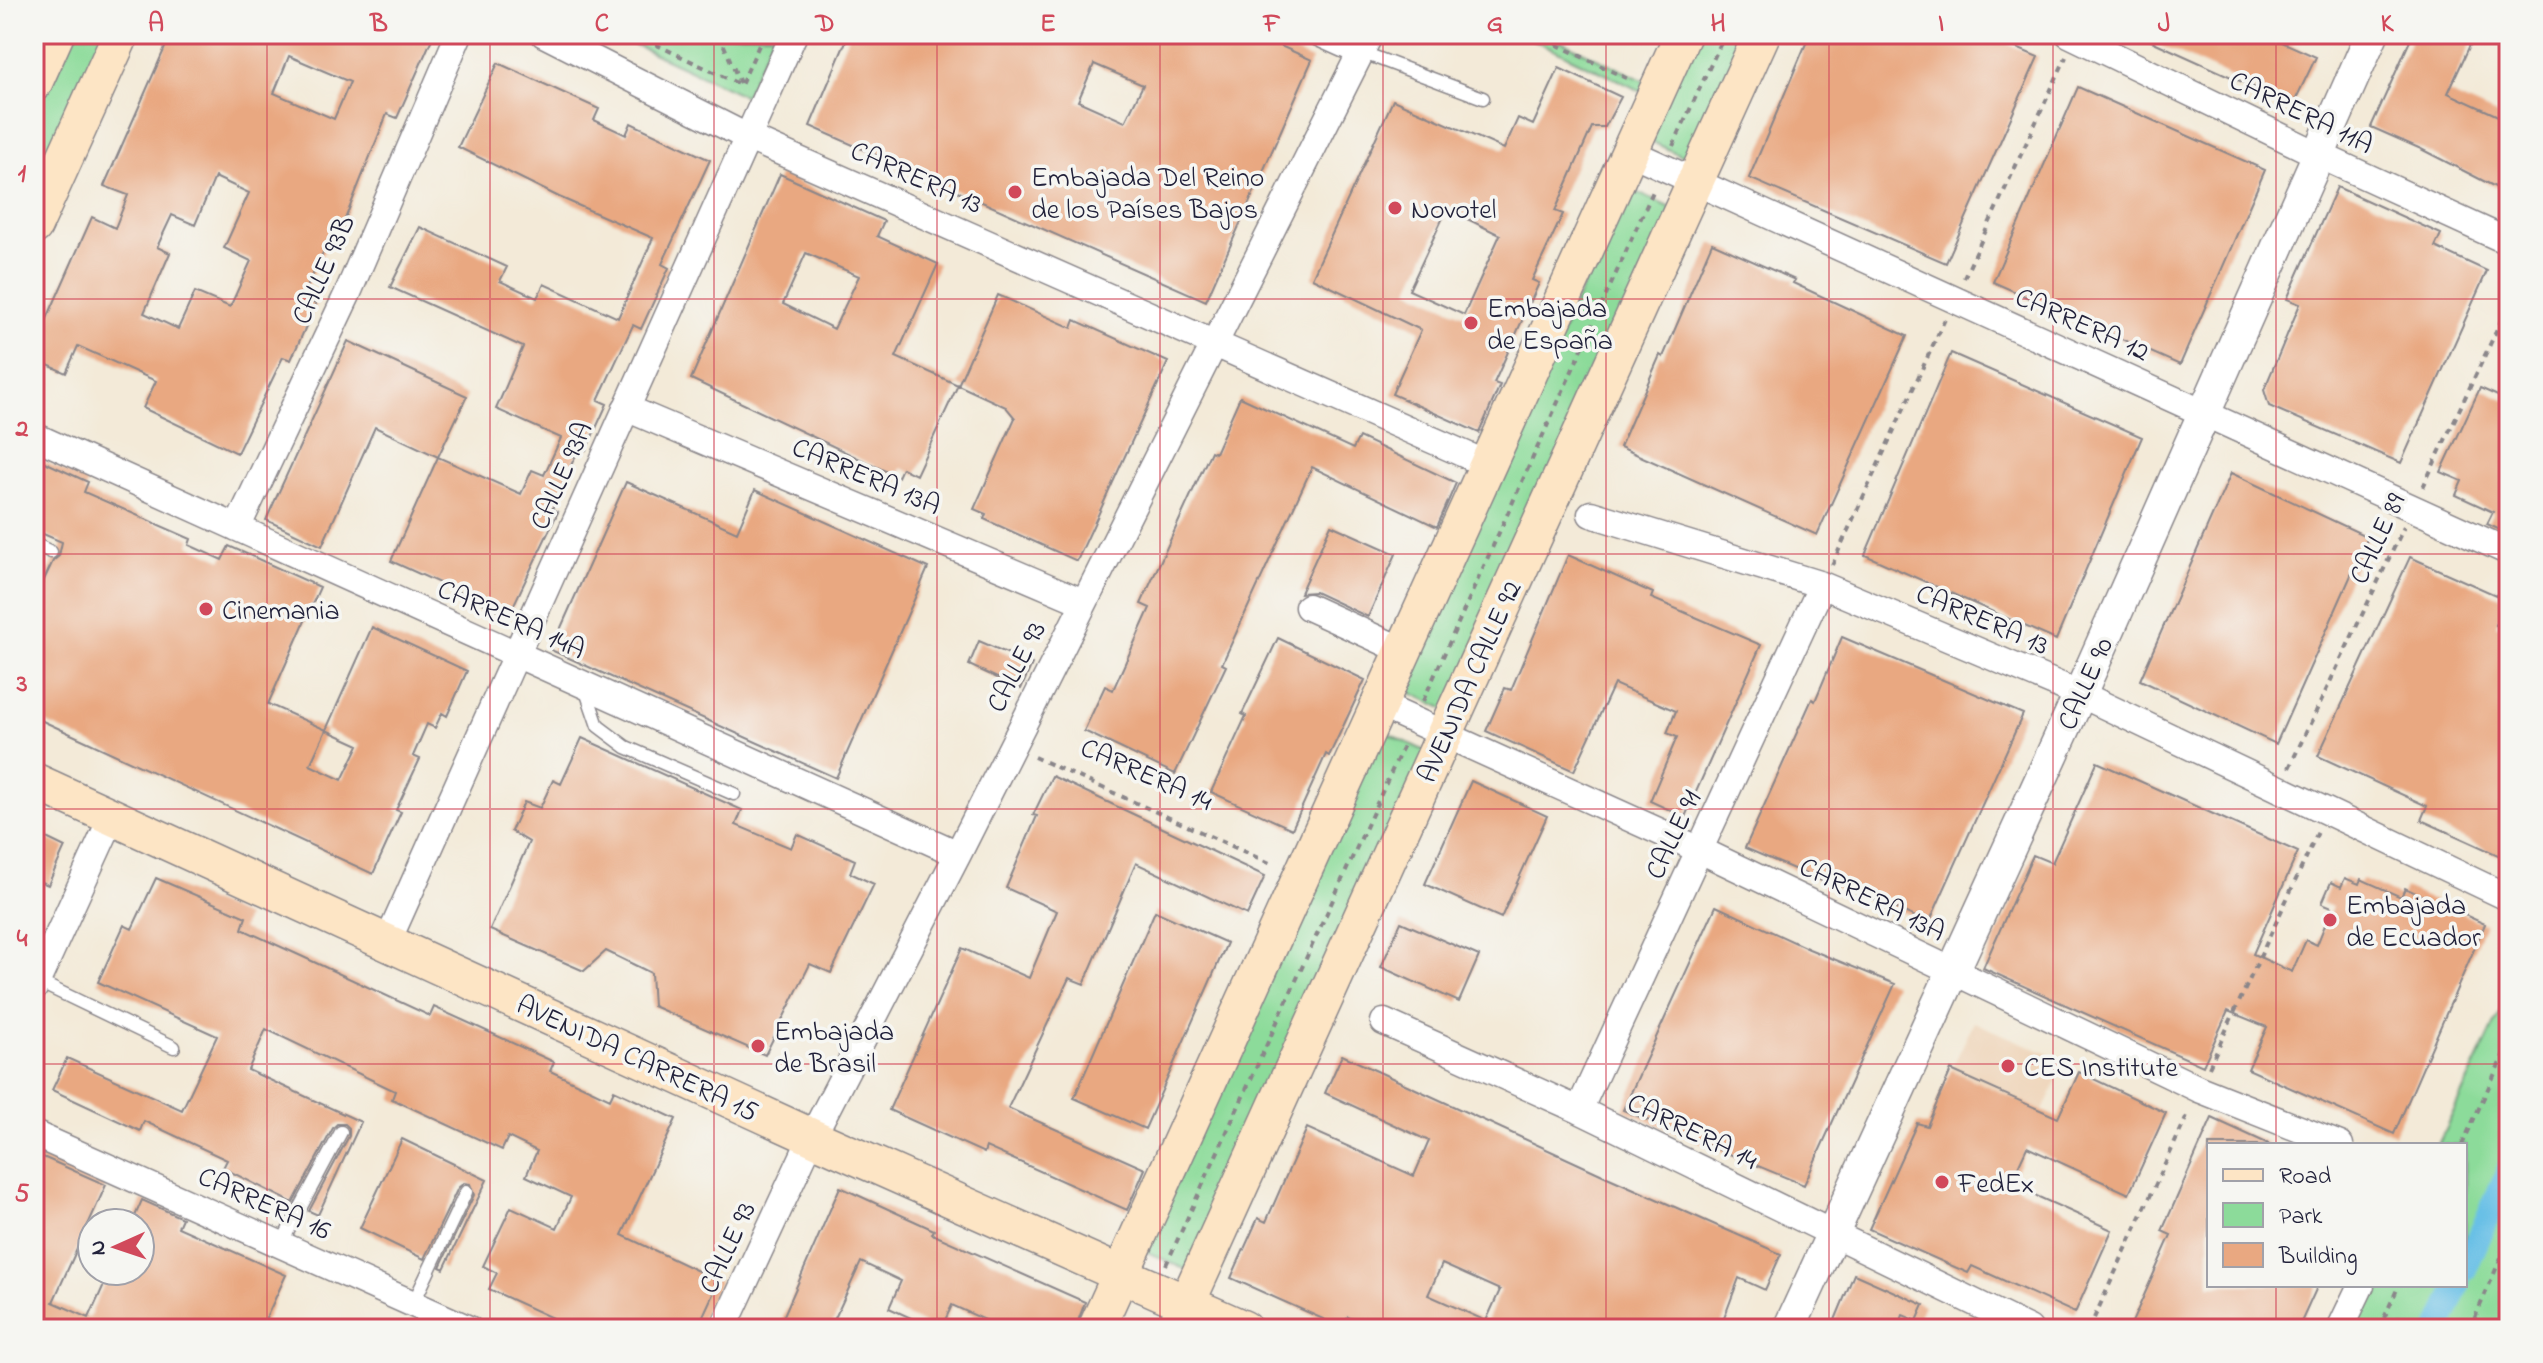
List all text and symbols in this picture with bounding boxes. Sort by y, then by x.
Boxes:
text: A [148,6,164,44]
text: B [369,6,388,44]
text: C [595,6,609,44]
text: D [814,6,835,44]
text: E [1040,6,1056,44]
text: F [1262,6,1281,44]
text: G [1487,6,1503,44]
text: H [1710,6,1726,44]
text: I [1938,6,1944,44]
text: J [2158,6,2170,44]
text: K [2381,6,2395,44]
street label: CARRERA 11A [2222,62,2379,167]
street label: CARRERA 13 [843,132,988,227]
text: 1 [18,156,27,194]
place label: Embajada Del Reino de los Países Bajos [1031,159,1264,232]
marker: Embajada Del Reino de los Países Bajos [1006,183,1024,201]
place label: Novotel [1411,191,1496,232]
marker: Novotel [1386,199,1404,217]
street label: CALLE 93B [283,209,368,332]
street label: CARRERA 12 [2008,278,2155,374]
place label: Embajada de España [1487,290,1613,363]
marker: Embajada de España [1462,314,1480,332]
text: 2 [15,411,29,449]
street label: CALLE 93A [521,416,605,537]
street label: CARRERA 13A [785,428,946,528]
street label: CALLE 89 [2340,487,2418,592]
street label: CARRERA 14A [430,570,591,672]
street label: AVENIDA CALLE 92 [1408,575,1534,790]
street label: CARRERA 13 [1909,575,2054,668]
place label: Cinemania [222,592,340,633]
marker: Cinemania [197,600,215,618]
street label: CALLE 93 [978,615,1058,720]
street label: CALLE 90 [2049,631,2126,737]
text: 3 [16,666,28,704]
street label: CARRERA 14 [1073,729,1219,824]
street label: CALLE 91 [1637,784,1714,887]
street label: CARRERA 13A [1791,848,1951,954]
place label: Embajada de Ecuador [2346,887,2481,960]
marker: Embajada de Ecuador [2321,911,2339,929]
text: 4 [17,921,28,959]
street label: AVENIDA CARRERA 15 [509,986,764,1134]
place label: Embajada de Brasil [774,1013,894,1086]
marker: Embajada de Brasil [749,1037,767,1055]
place label: CES Institute [2024,1049,2178,1090]
marker: CES Institute [1999,1057,2017,1075]
street label: CARRERA 14 [1619,1084,1764,1183]
legend [2207,1143,2467,1287]
street label: CARRERA 16 [191,1158,337,1253]
text: Road [2279,1160,2332,1195]
place label: FedEx [1957,1165,2034,1206]
marker: FedEx [1933,1173,1951,1191]
text: 5 [15,1176,30,1214]
street label: CALLE 93 [690,1196,768,1301]
text: Park [2279,1200,2323,1235]
north arrow [76,1207,156,1287]
text: N [83,1240,115,1256]
text: Building [2278,1240,2358,1275]

